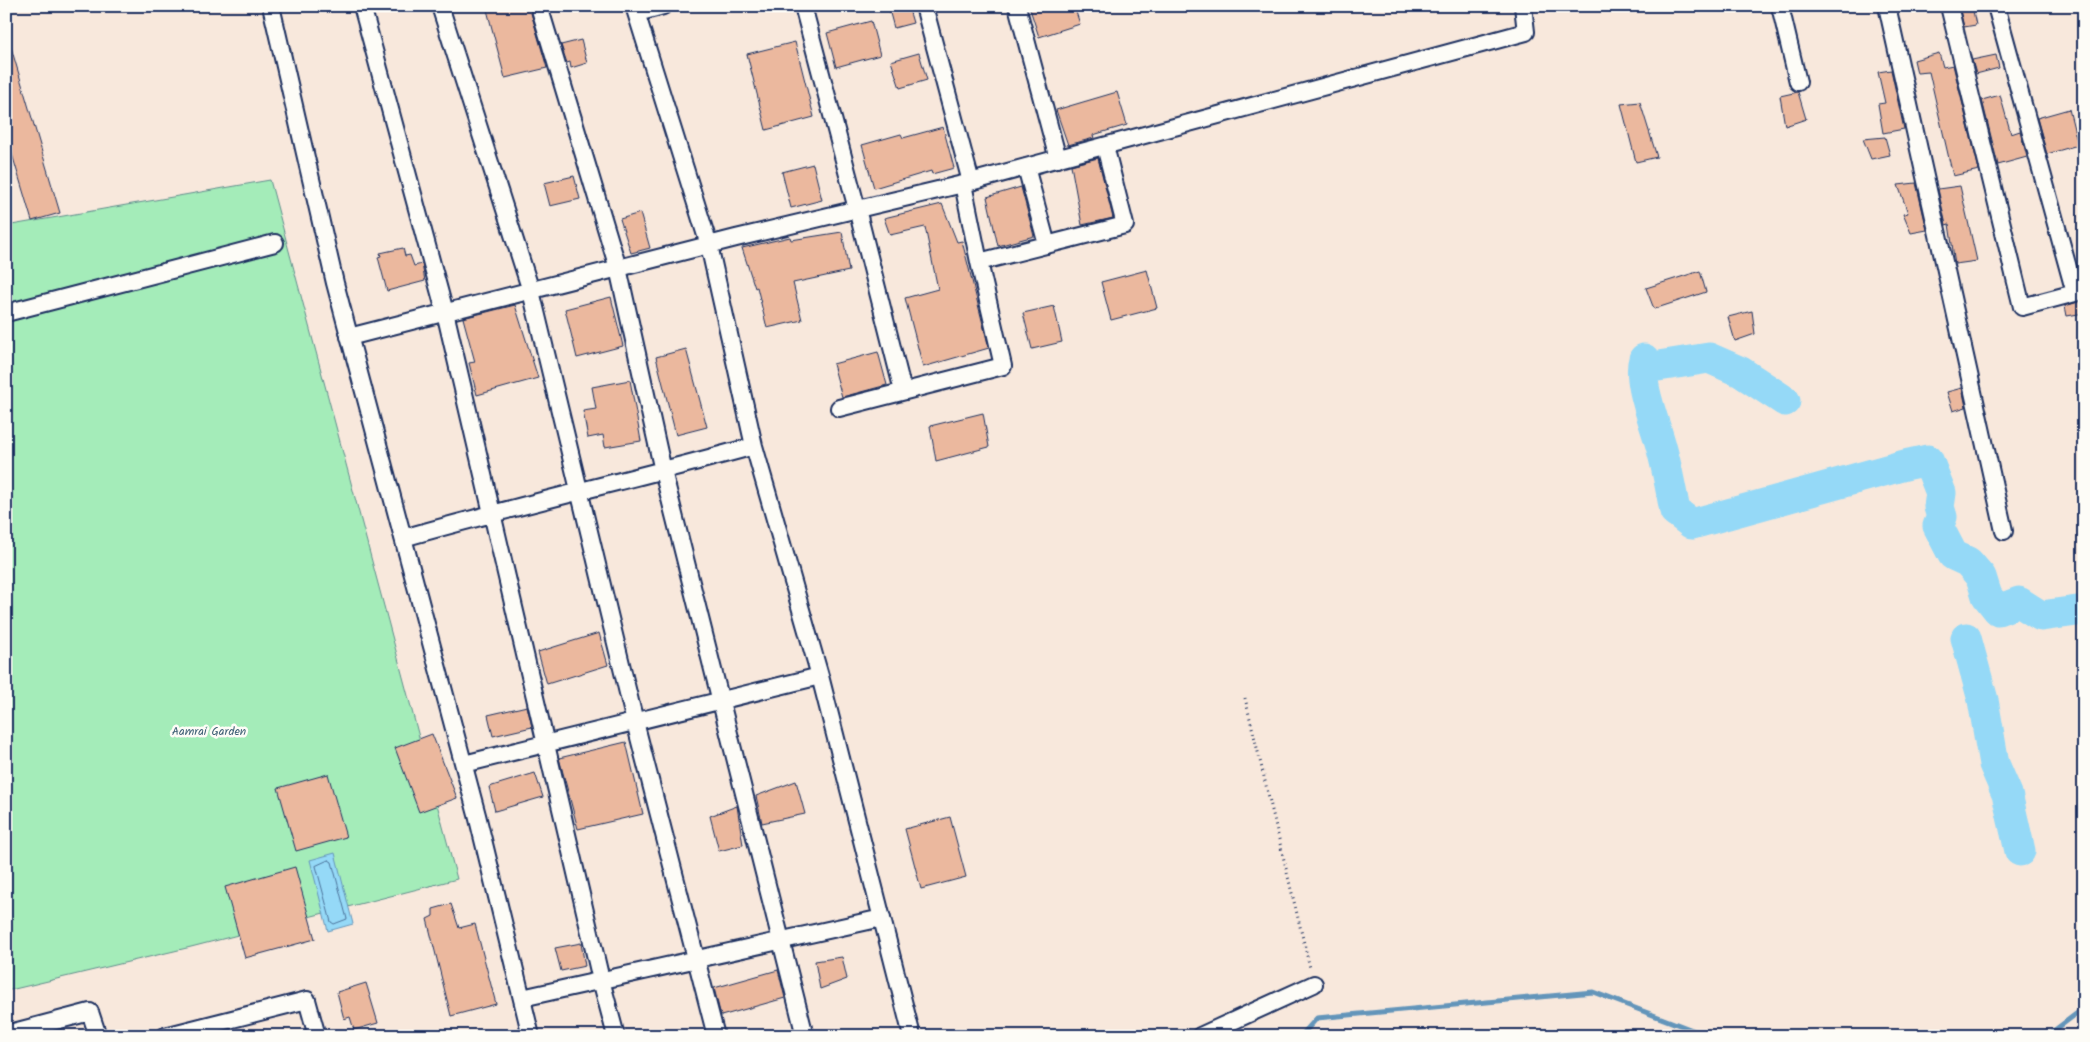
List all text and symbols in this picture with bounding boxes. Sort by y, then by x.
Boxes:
park label: Aamrai Garden [172,722,246,741]

